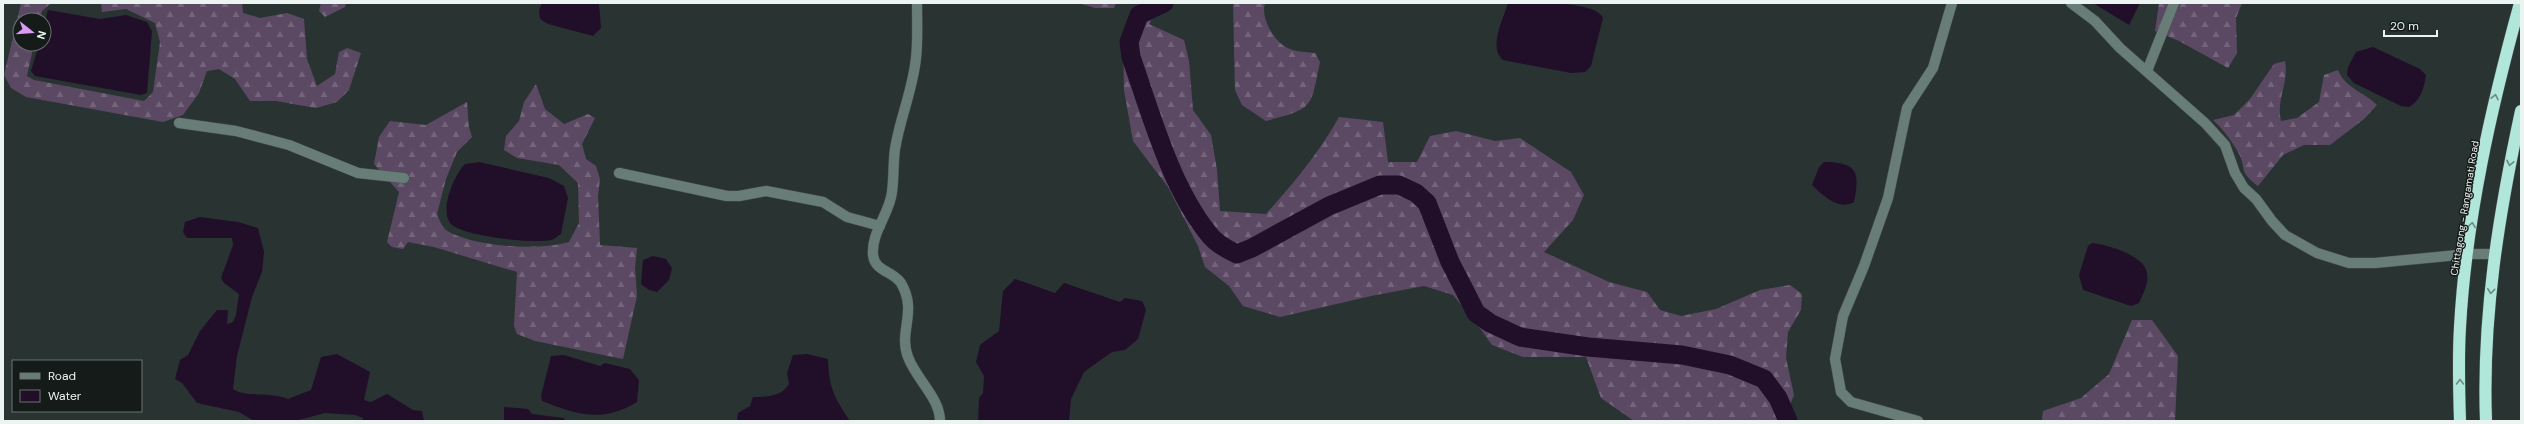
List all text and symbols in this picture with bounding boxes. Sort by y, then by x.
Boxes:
north arrow [12,12,52,52]
scale bar [2384,12,2437,38]
text: 20 m [2390,18,2419,34]
text: N [34,29,49,41]
one-way arrow [2491,94,2499,100]
street label: Chittagong - Rangamati Road [2447,140,2482,276]
one-way arrow [2506,159,2515,166]
one-way arrow [2467,222,2476,228]
one-way arrow [2487,288,2496,294]
legend [12,360,142,412]
text: Road [48,368,76,384]
one-way arrow [2456,379,2464,385]
text: Water [48,388,82,404]

